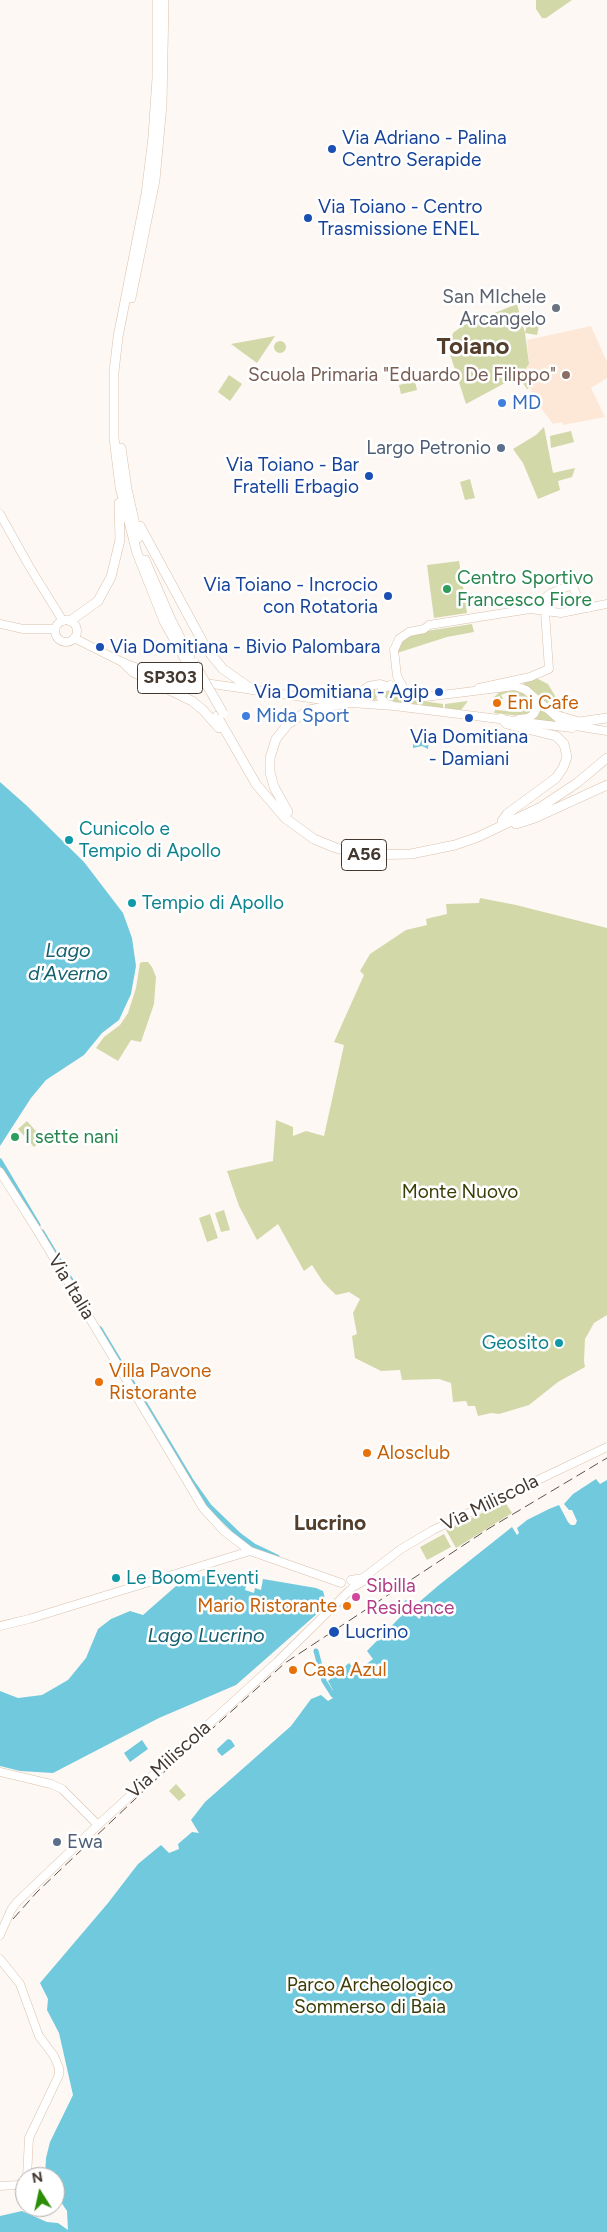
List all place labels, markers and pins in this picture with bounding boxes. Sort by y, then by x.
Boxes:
place label: Via Adriano - Palina Centro Serapide [342,127,507,171]
marker: Via Adriano - Palina Centro Serapide [326,143,338,155]
place label: Via Toiano - Centro Trasmissione ENEL [318,196,483,240]
marker: Via Toiano - Centro Trasmissione ENEL [302,212,314,224]
place label: San MIchele Arcangelo [442,286,546,330]
marker: San MIchele Arcangelo [550,302,562,314]
place label: Scuola Primaria "Eduardo De Filippo" [248,364,556,386]
marker: Scuola Primaria "Eduardo De Filippo" [560,369,572,381]
place label: MD [512,392,541,414]
marker: MD [496,397,508,409]
place label: Largo Petronio [366,437,491,459]
marker: Largo Petronio [495,442,507,454]
place label: Via Toiano - Bar Fratelli Erbagio [226,454,359,498]
marker: Via Toiano - Bar Fratelli Erbagio [363,470,375,482]
place label: Centro Sportivo Francesco Fiore [457,567,594,611]
place label: Via Toiano - Incrocio con Rotatoria [203,574,378,618]
marker: Centro Sportivo Francesco Fiore [441,583,453,595]
marker: Via Toiano - Incrocio con Rotatoria [382,590,394,602]
place label: Via Domitiana - Bivio Palombara [110,636,380,658]
marker: Via Domitiana - Bivio Palombara [94,641,106,653]
place label: Via Domitiana - Agip [254,681,429,703]
marker: Via Domitiana - Agip [433,686,445,698]
place label: Eni Cafe [507,692,579,714]
marker: Eni Cafe [491,697,503,709]
place label: Mida Sport [256,705,350,727]
marker: Mida Sport [240,710,252,722]
marker: Via Domitiana - Damiani [463,712,475,724]
place label: Via Domitiana - Damiani [410,726,528,770]
place label: Cunicolo e Tempio di Apollo [79,818,221,862]
marker: Cunicolo e Tempio di Apollo [63,834,75,846]
place label: Tempio di Apollo [142,892,284,914]
marker: Tempio di Apollo [126,897,138,909]
place label: I sette nani [25,1126,119,1148]
marker: I sette nani [9,1131,21,1143]
place label: Geosito [482,1332,549,1354]
marker: Geosito [553,1337,565,1349]
place label: Villa Pavone Ristorante [109,1360,211,1404]
marker: Villa Pavone Ristorante [93,1376,105,1388]
place label: Alosclub [377,1442,450,1464]
marker: Alosclub [361,1447,373,1459]
place label: Le Boom Eventi [126,1567,259,1589]
marker: Le Boom Eventi [110,1572,122,1584]
place label: Sibilla Residence [366,1575,454,1619]
marker: Sibilla Residence [350,1591,362,1603]
place label: Mario Ristorante [197,1595,337,1617]
marker: Mario Ristorante [341,1600,353,1612]
place label: Lucrino [345,1621,408,1643]
marker: Lucrino [327,1625,341,1639]
place label: Casa Azul [303,1659,387,1681]
marker: Casa Azul [287,1664,299,1676]
place label: Ewa [67,1831,103,1853]
marker: Ewa [51,1836,63,1848]

